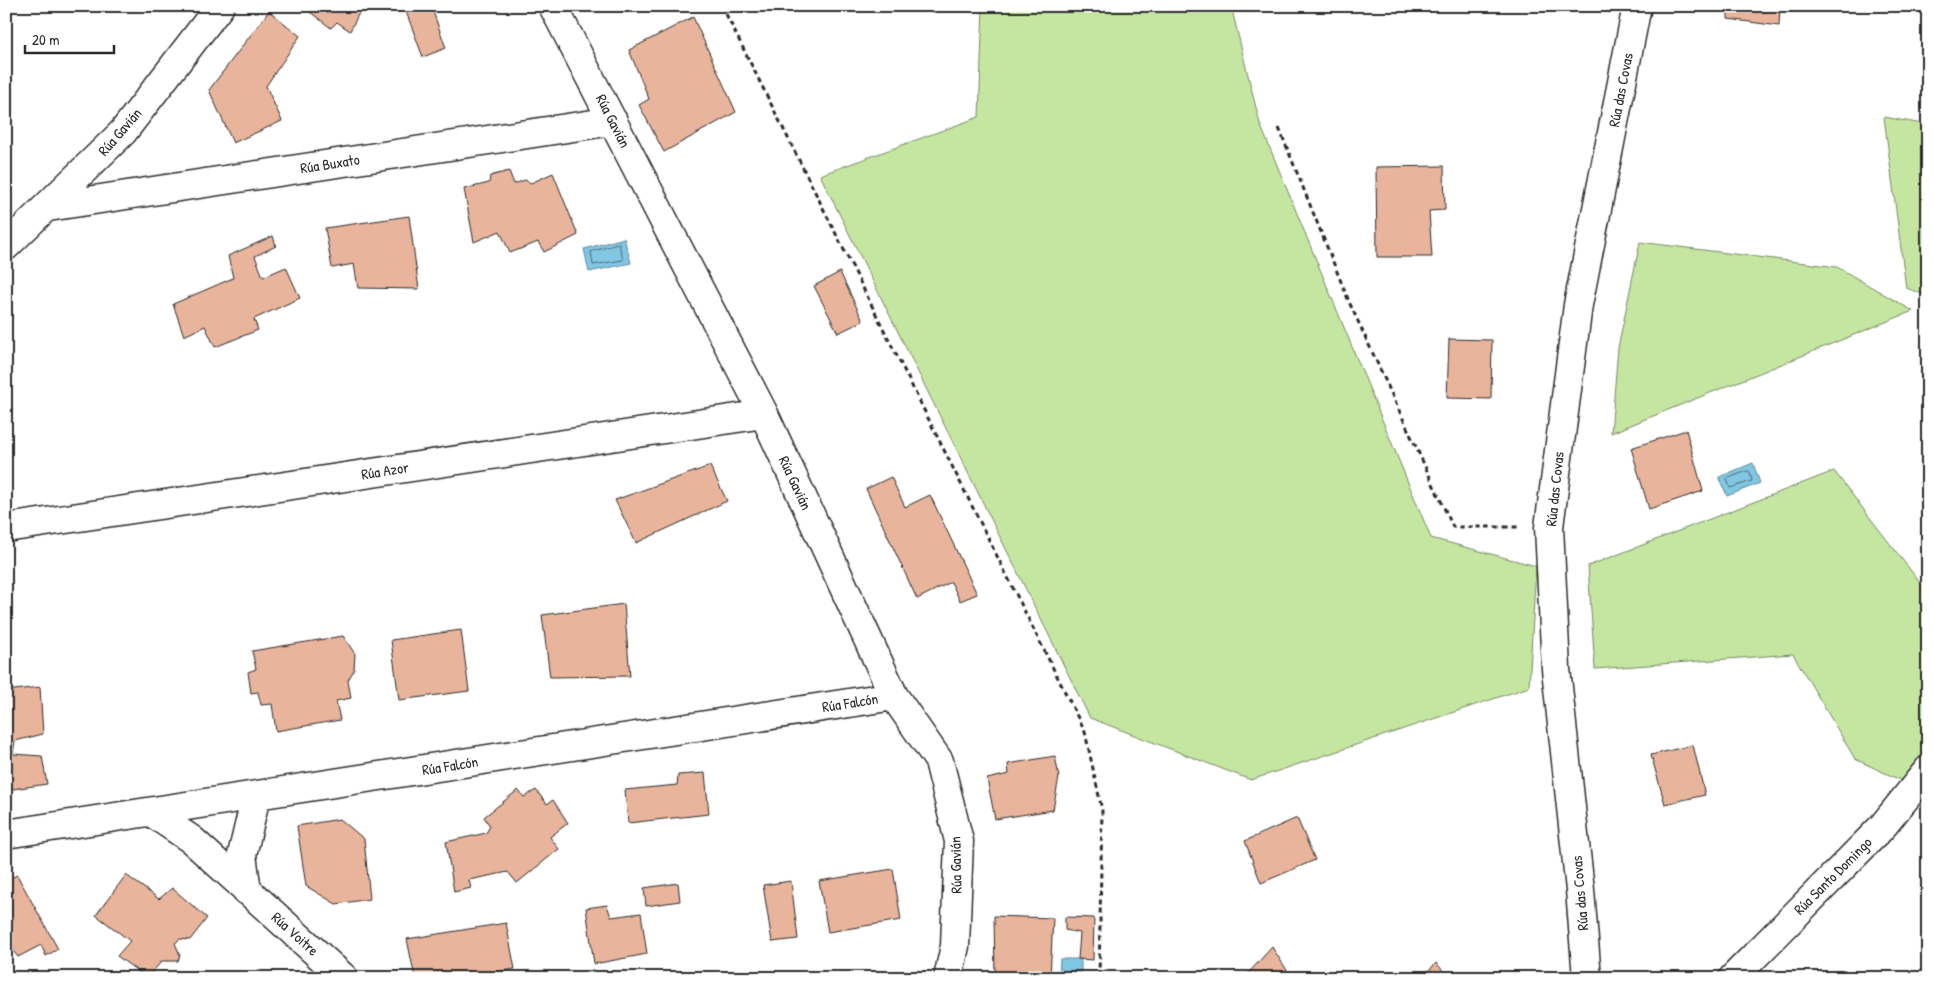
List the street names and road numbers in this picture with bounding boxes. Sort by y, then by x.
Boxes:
street label: Rúa das Covas [1603,51,1638,129]
street label: Rúa Gavián [591,91,636,151]
street label: Rúa Gavián [93,103,146,160]
street label: Rúa Buxato [299,148,361,179]
street label: Rúa das Covas [1540,450,1569,527]
street label: Rúa Gavián [774,452,817,513]
street label: Rúa Azor [360,456,410,485]
street label: Rúa Falcón [820,688,880,717]
street label: Rúa Falcón [420,751,480,780]
street label: Rúa Santo Domingo [1789,832,1876,919]
street label: Rúa Gavián [944,836,966,894]
street label: Rúa das Covas [1566,855,1593,931]
street label: Rúa Voitre [267,907,324,960]

